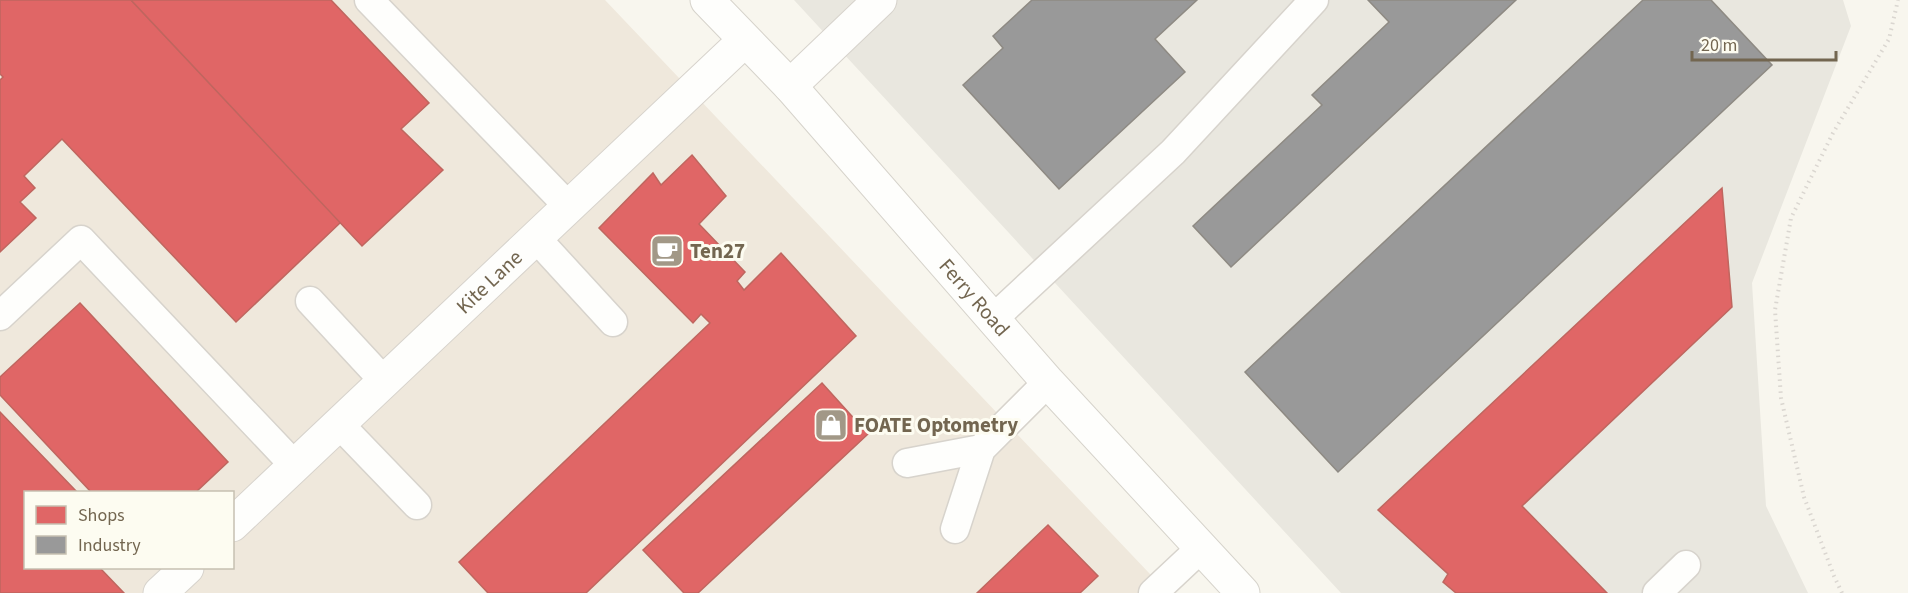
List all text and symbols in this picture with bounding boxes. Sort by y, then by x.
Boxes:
scale bar [1692,24,1836,62]
text: 20 m [1701,33,1737,58]
cafe icon: Ten27 [649,233,685,269]
place label: Ten27 [690,236,745,266]
street label: Kite Lane [449,243,529,321]
street label: Ferry Road [932,252,1017,343]
shop icon: FOATE Optometry [813,407,849,443]
place label: FOATE Optometry [854,410,1018,440]
legend [24,491,234,569]
text: Shops [78,503,125,528]
text: Industry [78,533,141,558]

